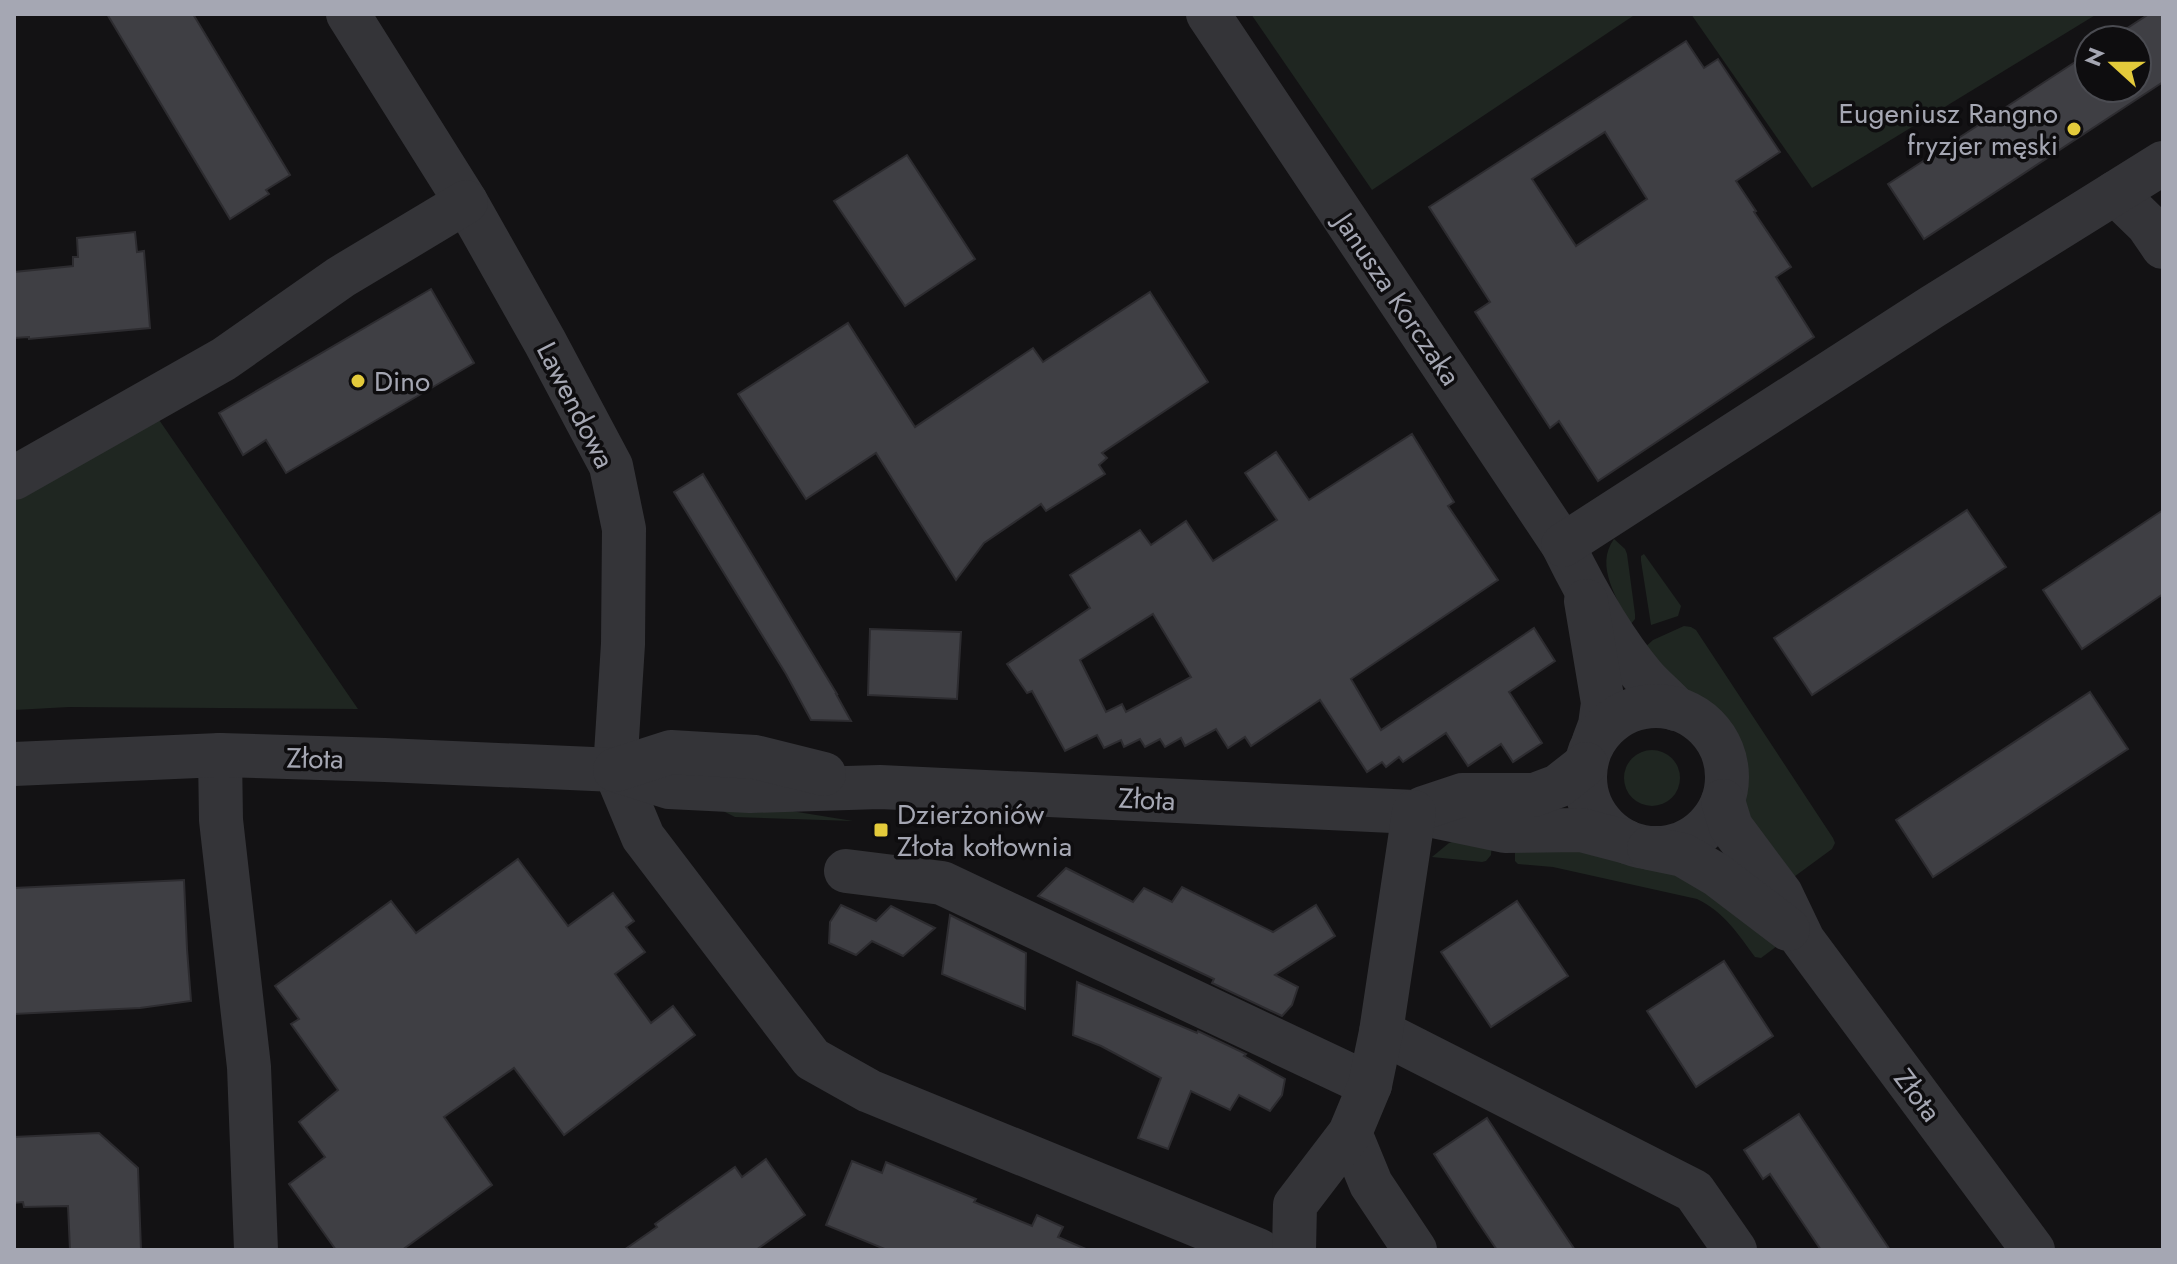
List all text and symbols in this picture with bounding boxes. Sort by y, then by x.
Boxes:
north arrow [2073,24,2153,104]
text: N [2076,43,2112,71]
place label: Eugeniusz Rangno fryzjer męski [1838,93,2058,166]
marker: Eugeniusz Rangno fryzjer męski [2065,120,2083,138]
street label: Janusza Korczaka [1322,201,1471,394]
street label: Lawendowa [526,335,625,476]
place label: Dino [374,361,430,402]
marker: Dino [349,372,367,390]
street label: Złota [286,738,344,779]
street label: Złota [1117,778,1177,821]
place label: Dzierżoniów Złota kotłownia [897,794,1072,867]
marker: Dzierżoniów Złota kotłownia [872,821,890,839]
street label: Złota [1884,1060,1951,1130]

